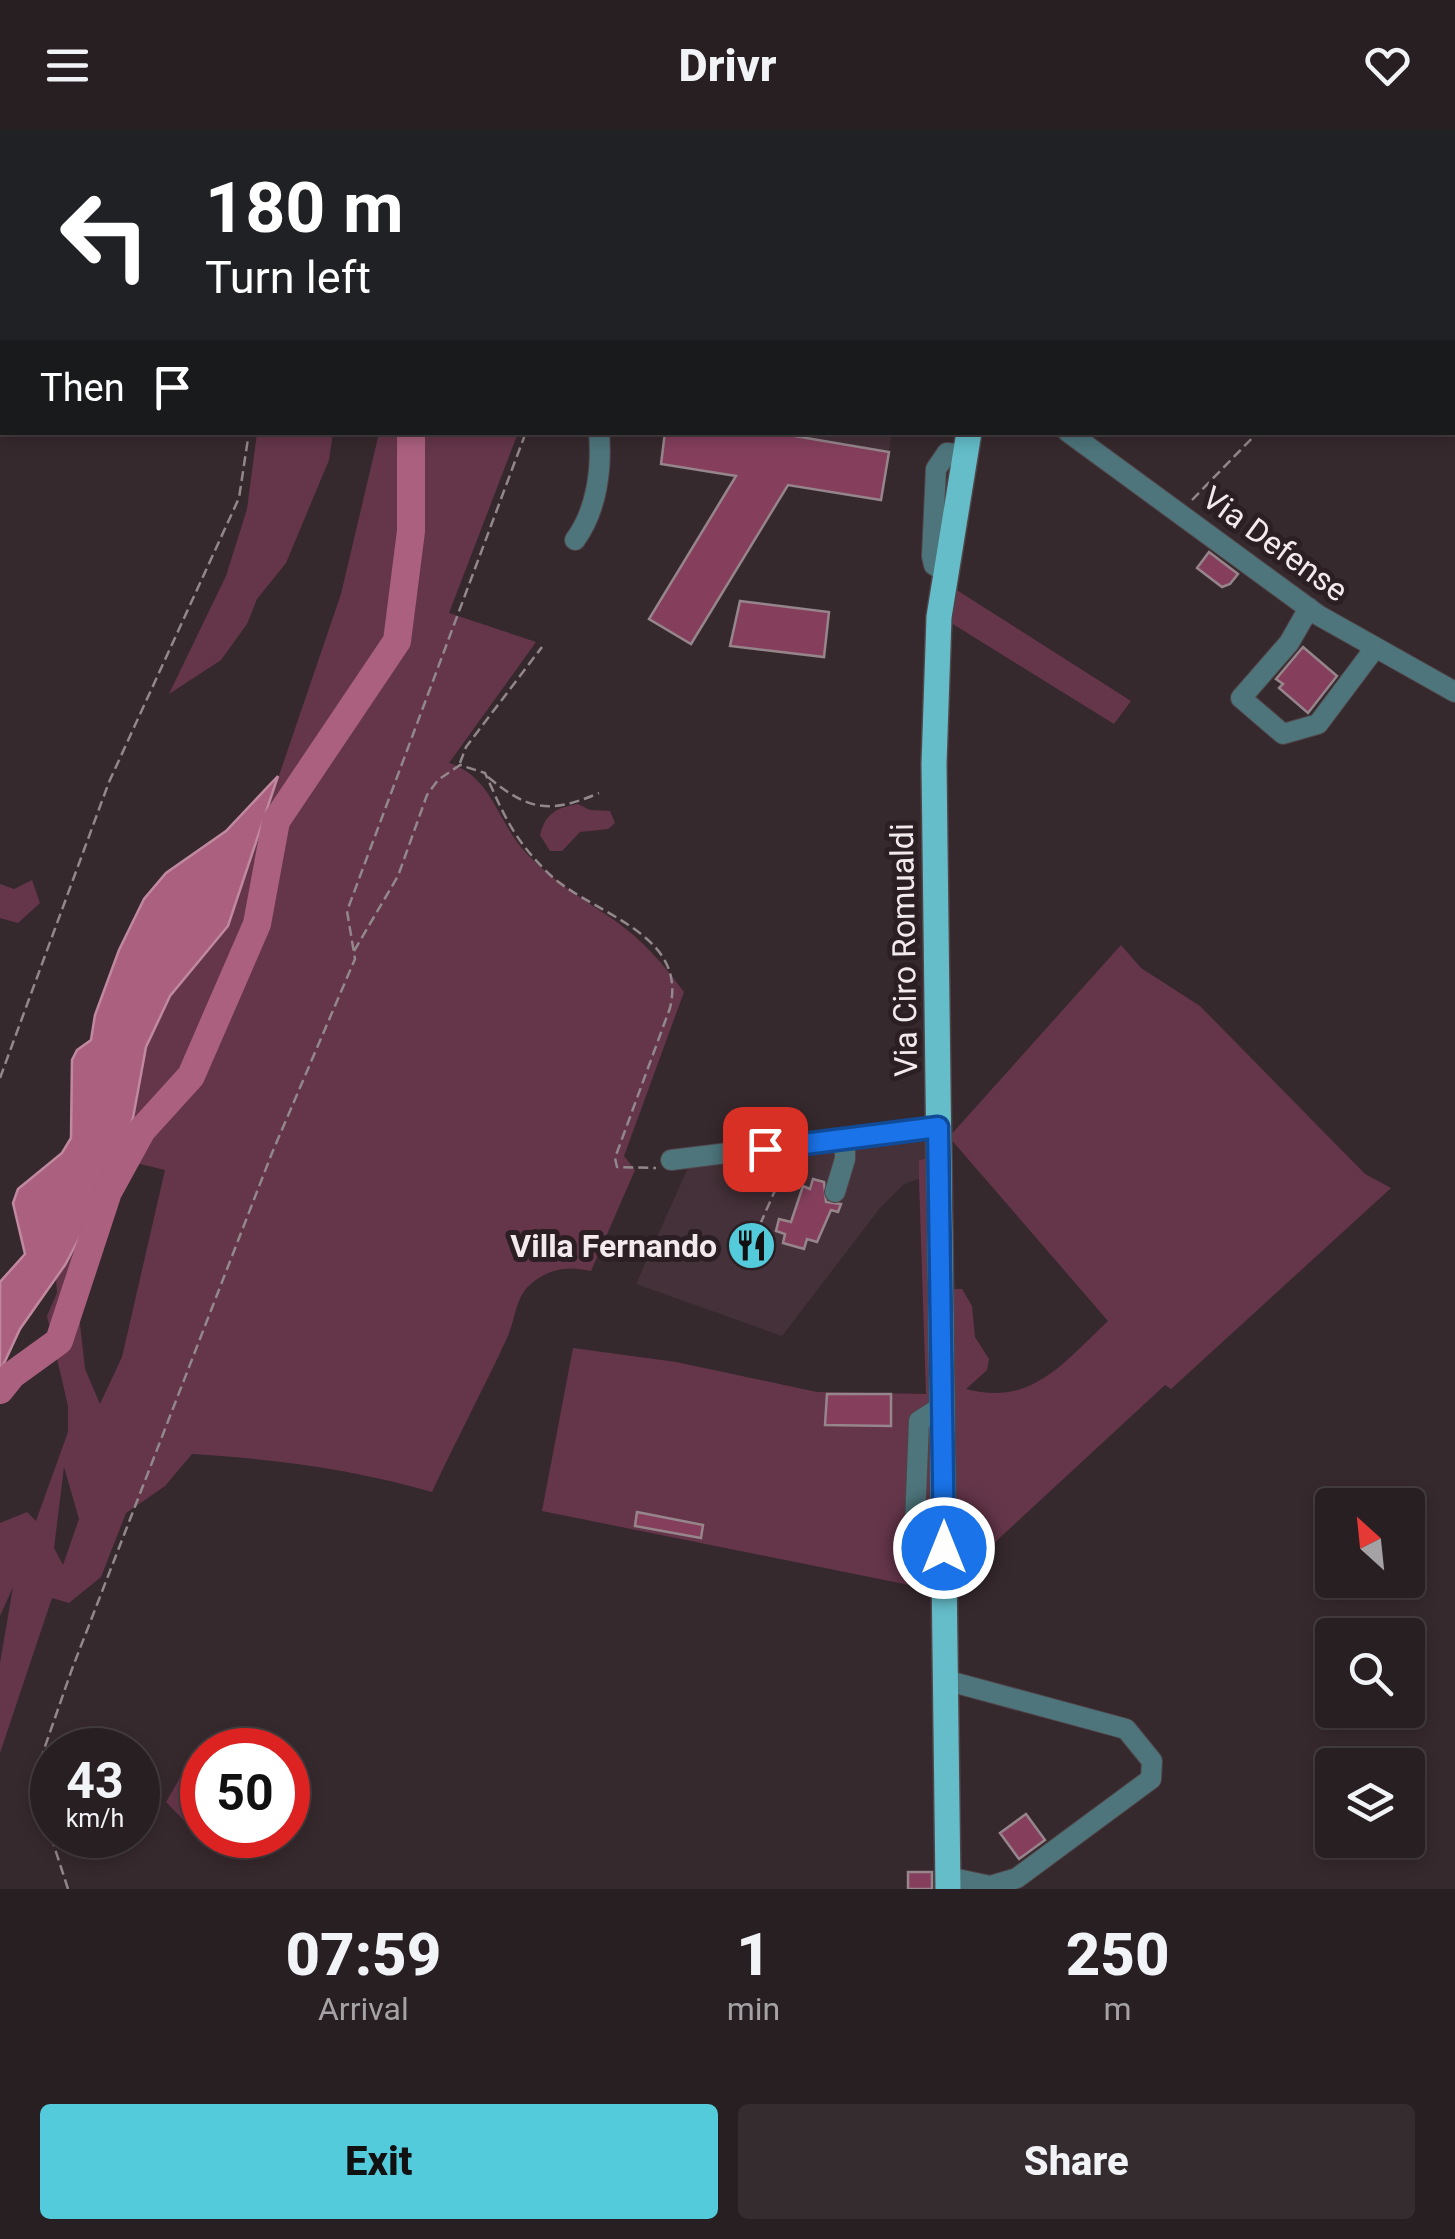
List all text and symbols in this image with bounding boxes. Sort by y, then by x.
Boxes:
icon: menu [40,38,95,93]
icon: heart [1360,38,1415,93]
text: Drivr [679,39,776,92]
text: 180 m [205,167,404,249]
icon: left [40,170,170,300]
text: Turn left [205,251,371,304]
icon: arrive [145,360,200,415]
text: Then [40,366,125,410]
street label: Via Defense [1195,479,1355,609]
street label: Via Ciro Romualdi [883,823,925,1077]
pin [723,1107,808,1192]
icon: arrive [738,1122,793,1177]
restaurant icon: Villa Fernando [726,1220,778,1272]
place label: Villa Fernando [510,1227,717,1265]
north arrow [1315,1488,1425,1598]
map controls [1315,1488,1425,1858]
position arrow [892,1496,996,1600]
button: search [1315,1618,1425,1728]
speed limit sign: 50 [180,1728,310,1858]
button: layers [1315,1748,1425,1858]
text: 43 [66,1752,124,1810]
text: km/h [66,1804,124,1833]
text: 07:59 [285,1919,441,1990]
text: 1 [736,1919,771,1990]
text: 250 [1066,1919,1170,1990]
text: Arrival [318,1990,409,2028]
text: min [727,1990,780,2028]
text: m [1104,1990,1132,2028]
button: Exit [40,2104,718,2219]
button: Share [738,2104,1415,2219]

